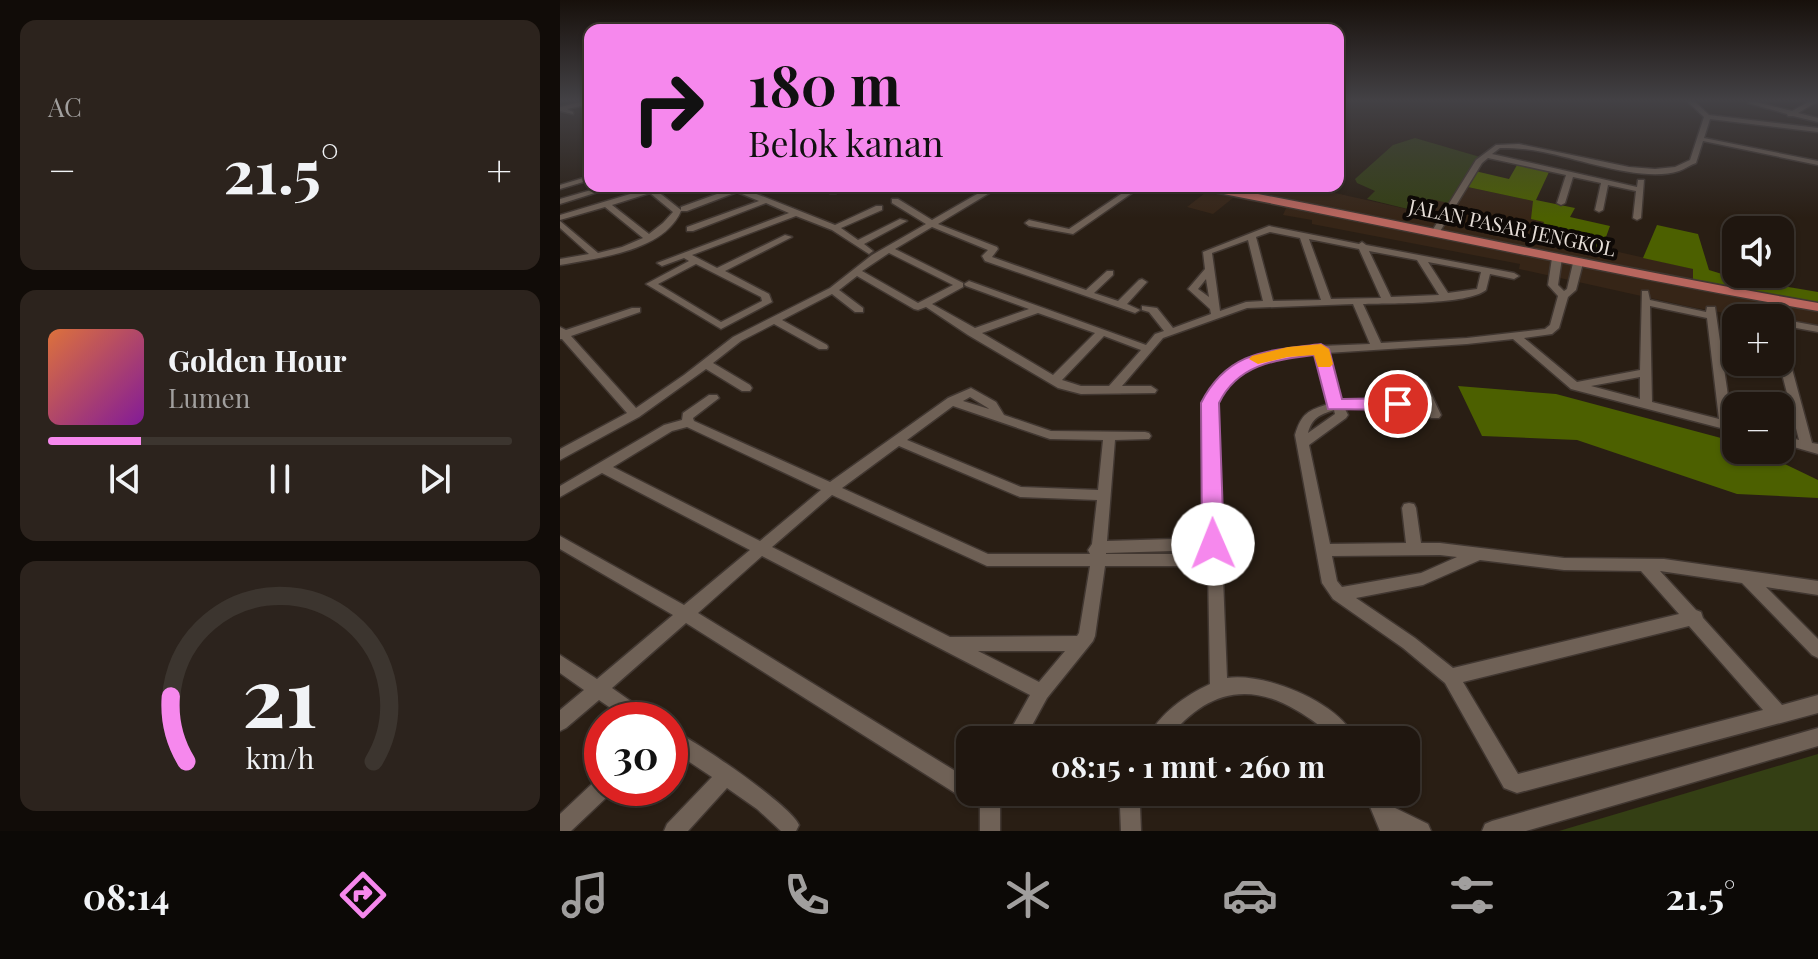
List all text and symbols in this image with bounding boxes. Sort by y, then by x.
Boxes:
text: 180 m [748,46,901,121]
icon: right [616,56,720,160]
text: AC [48,89,82,124]
text: Belok kanan [748,118,943,166]
text: 21.5° [223,129,339,209]
text: − [48,139,76,198]
text: + [486,139,512,198]
street label: JALAN PASAR JENGKOL [1405,191,1619,262]
map controls [1722,216,1794,464]
button: sound [1722,216,1794,288]
button: + [1722,304,1794,376]
text: Golden Hour [168,340,347,380]
pin [1364,370,1432,438]
text: Lumen [168,380,250,415]
icon: arrive [1376,382,1420,426]
button: − [1722,392,1794,464]
icon: previous [103,457,147,501]
icon: pause [258,457,302,501]
icon: next [413,457,457,501]
position arrow [1171,502,1255,586]
text: 21 [242,637,318,748]
speed limit sign: 30 [584,702,688,806]
text: km/h [246,738,314,776]
text: 08:15 · 1 mnt · 260 m [1051,746,1325,786]
icon: directions [335,867,391,923]
icon: music [557,867,613,923]
icon: phone [779,867,835,923]
icon: climate [1000,867,1056,923]
icon: car [1222,867,1278,923]
icon: filters [1444,867,1500,923]
text: 08:14 [83,871,170,919]
text: 21.5° [1666,871,1735,919]

